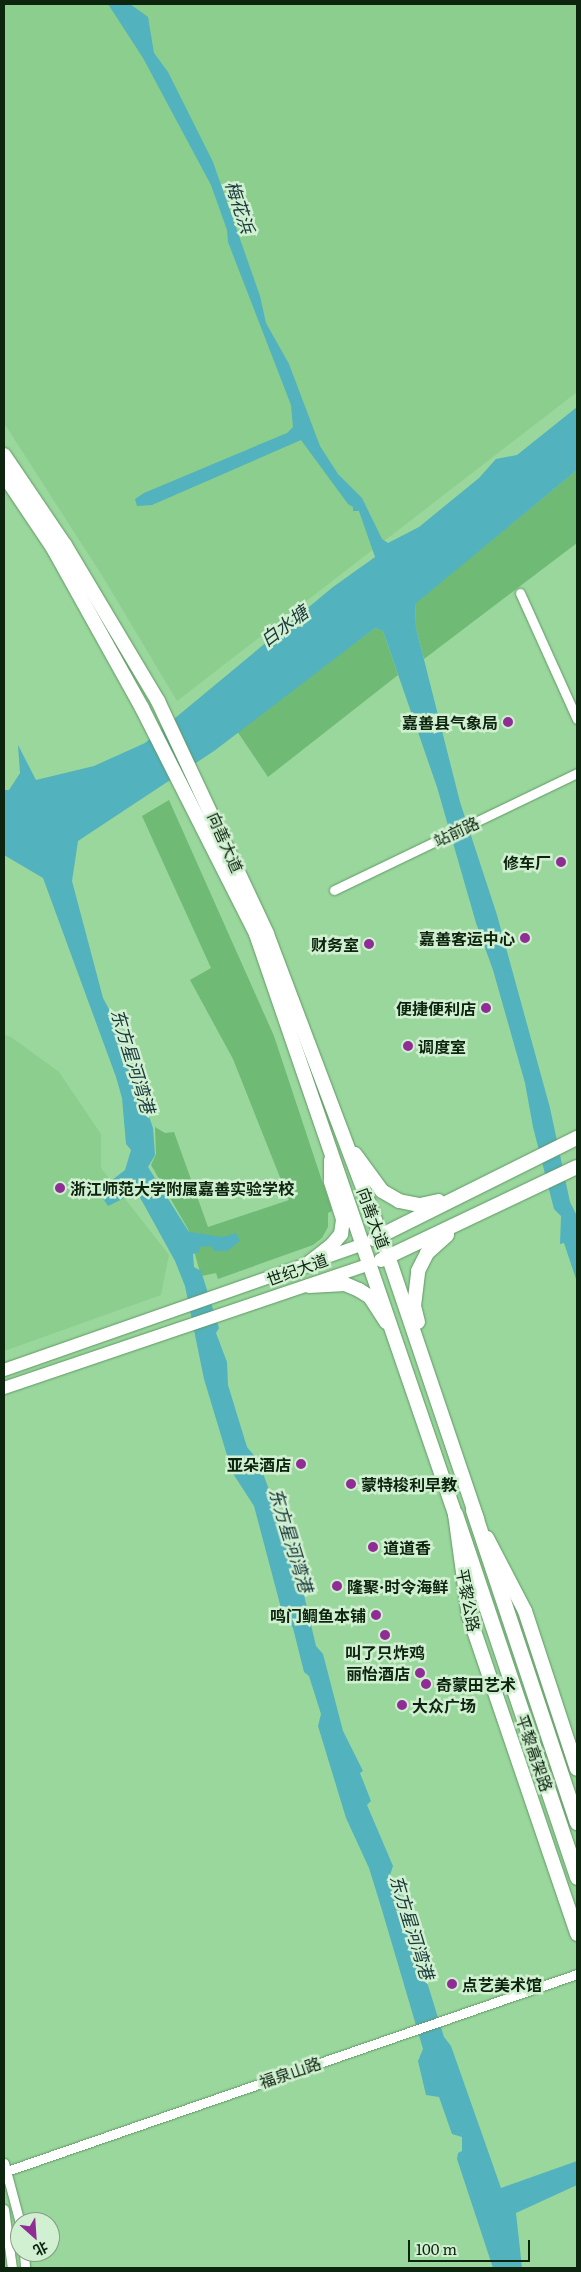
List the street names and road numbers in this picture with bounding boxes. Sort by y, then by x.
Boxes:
street label: 向善大道 [204,809,248,875]
street label: 站前路 [430,812,482,850]
street label: 向善大道 [354,1185,394,1251]
street label: 世纪大道 [264,1249,330,1289]
street label: 平黎公路 [453,1567,485,1633]
street label: 平黎高架路 [513,1712,557,1794]
street label: 福泉山路 [257,2053,323,2091]

